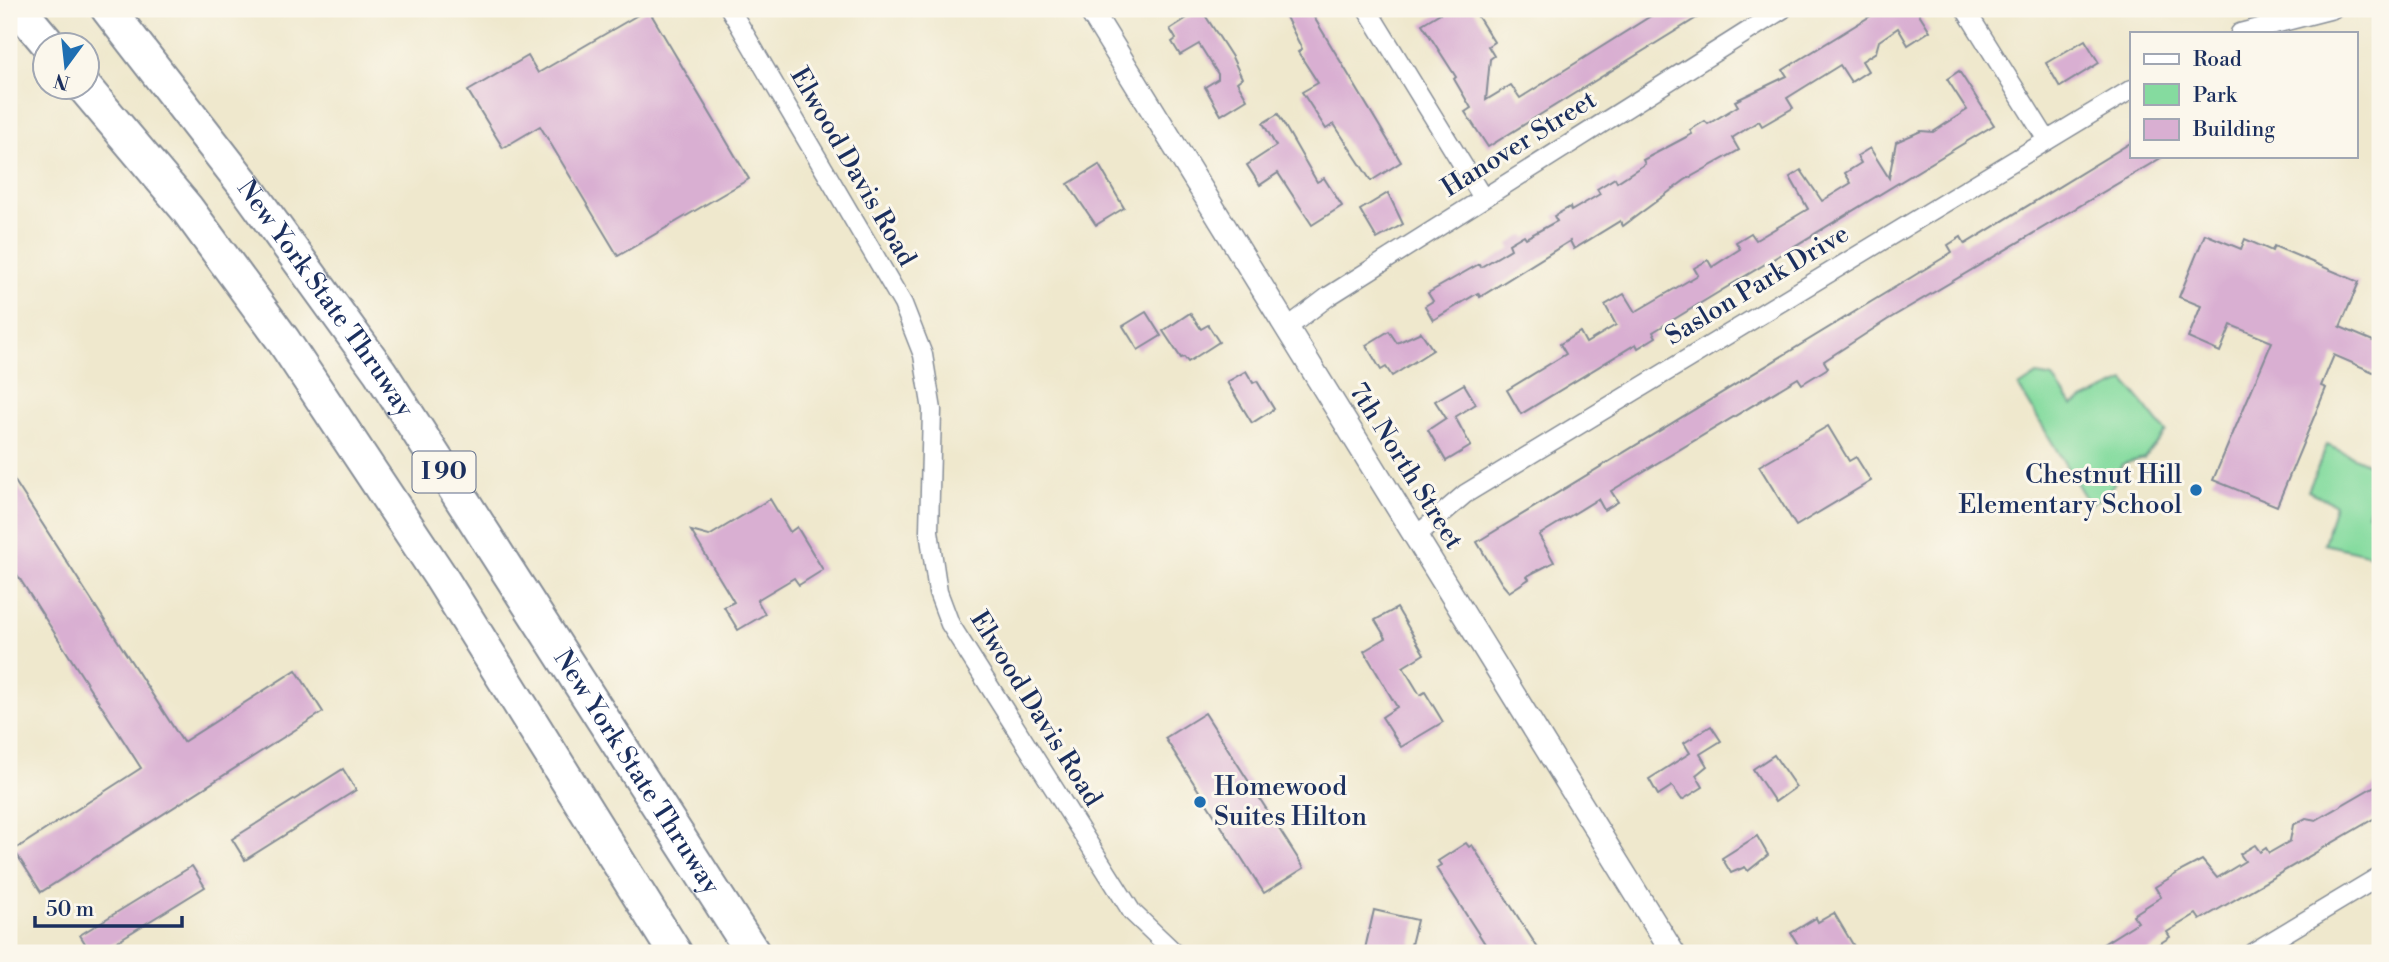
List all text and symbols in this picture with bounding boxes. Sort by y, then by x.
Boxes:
north arrow [32,32,102,102]
legend [2130,32,2358,158]
text: Road [2193,47,2242,73]
street label: Elwood Davis Road [783,62,923,272]
text: N [51,68,72,95]
text: Park [2193,83,2238,109]
street label: Hanover Street [1436,84,1602,204]
text: Building [2192,117,2275,143]
street label: New York State Thruway [230,173,421,423]
street label: Saslon Park Drive [1660,218,1854,352]
street label: 7th North Street [1342,377,1470,555]
road number: I 90 [412,452,476,492]
place label: Chestnut Hill Elementary School [1959,459,2182,521]
marker: Chestnut Hill Elementary School [2188,482,2204,498]
street label: Elwood Davis Road [963,605,1109,813]
street label: New York State Thruway [547,644,727,900]
place label: Homewood Suites Hilton [1214,771,1367,833]
marker: Homewood Suites Hilton [1192,794,1208,810]
scale bar [35,885,182,929]
text: 50 m [46,897,94,923]

